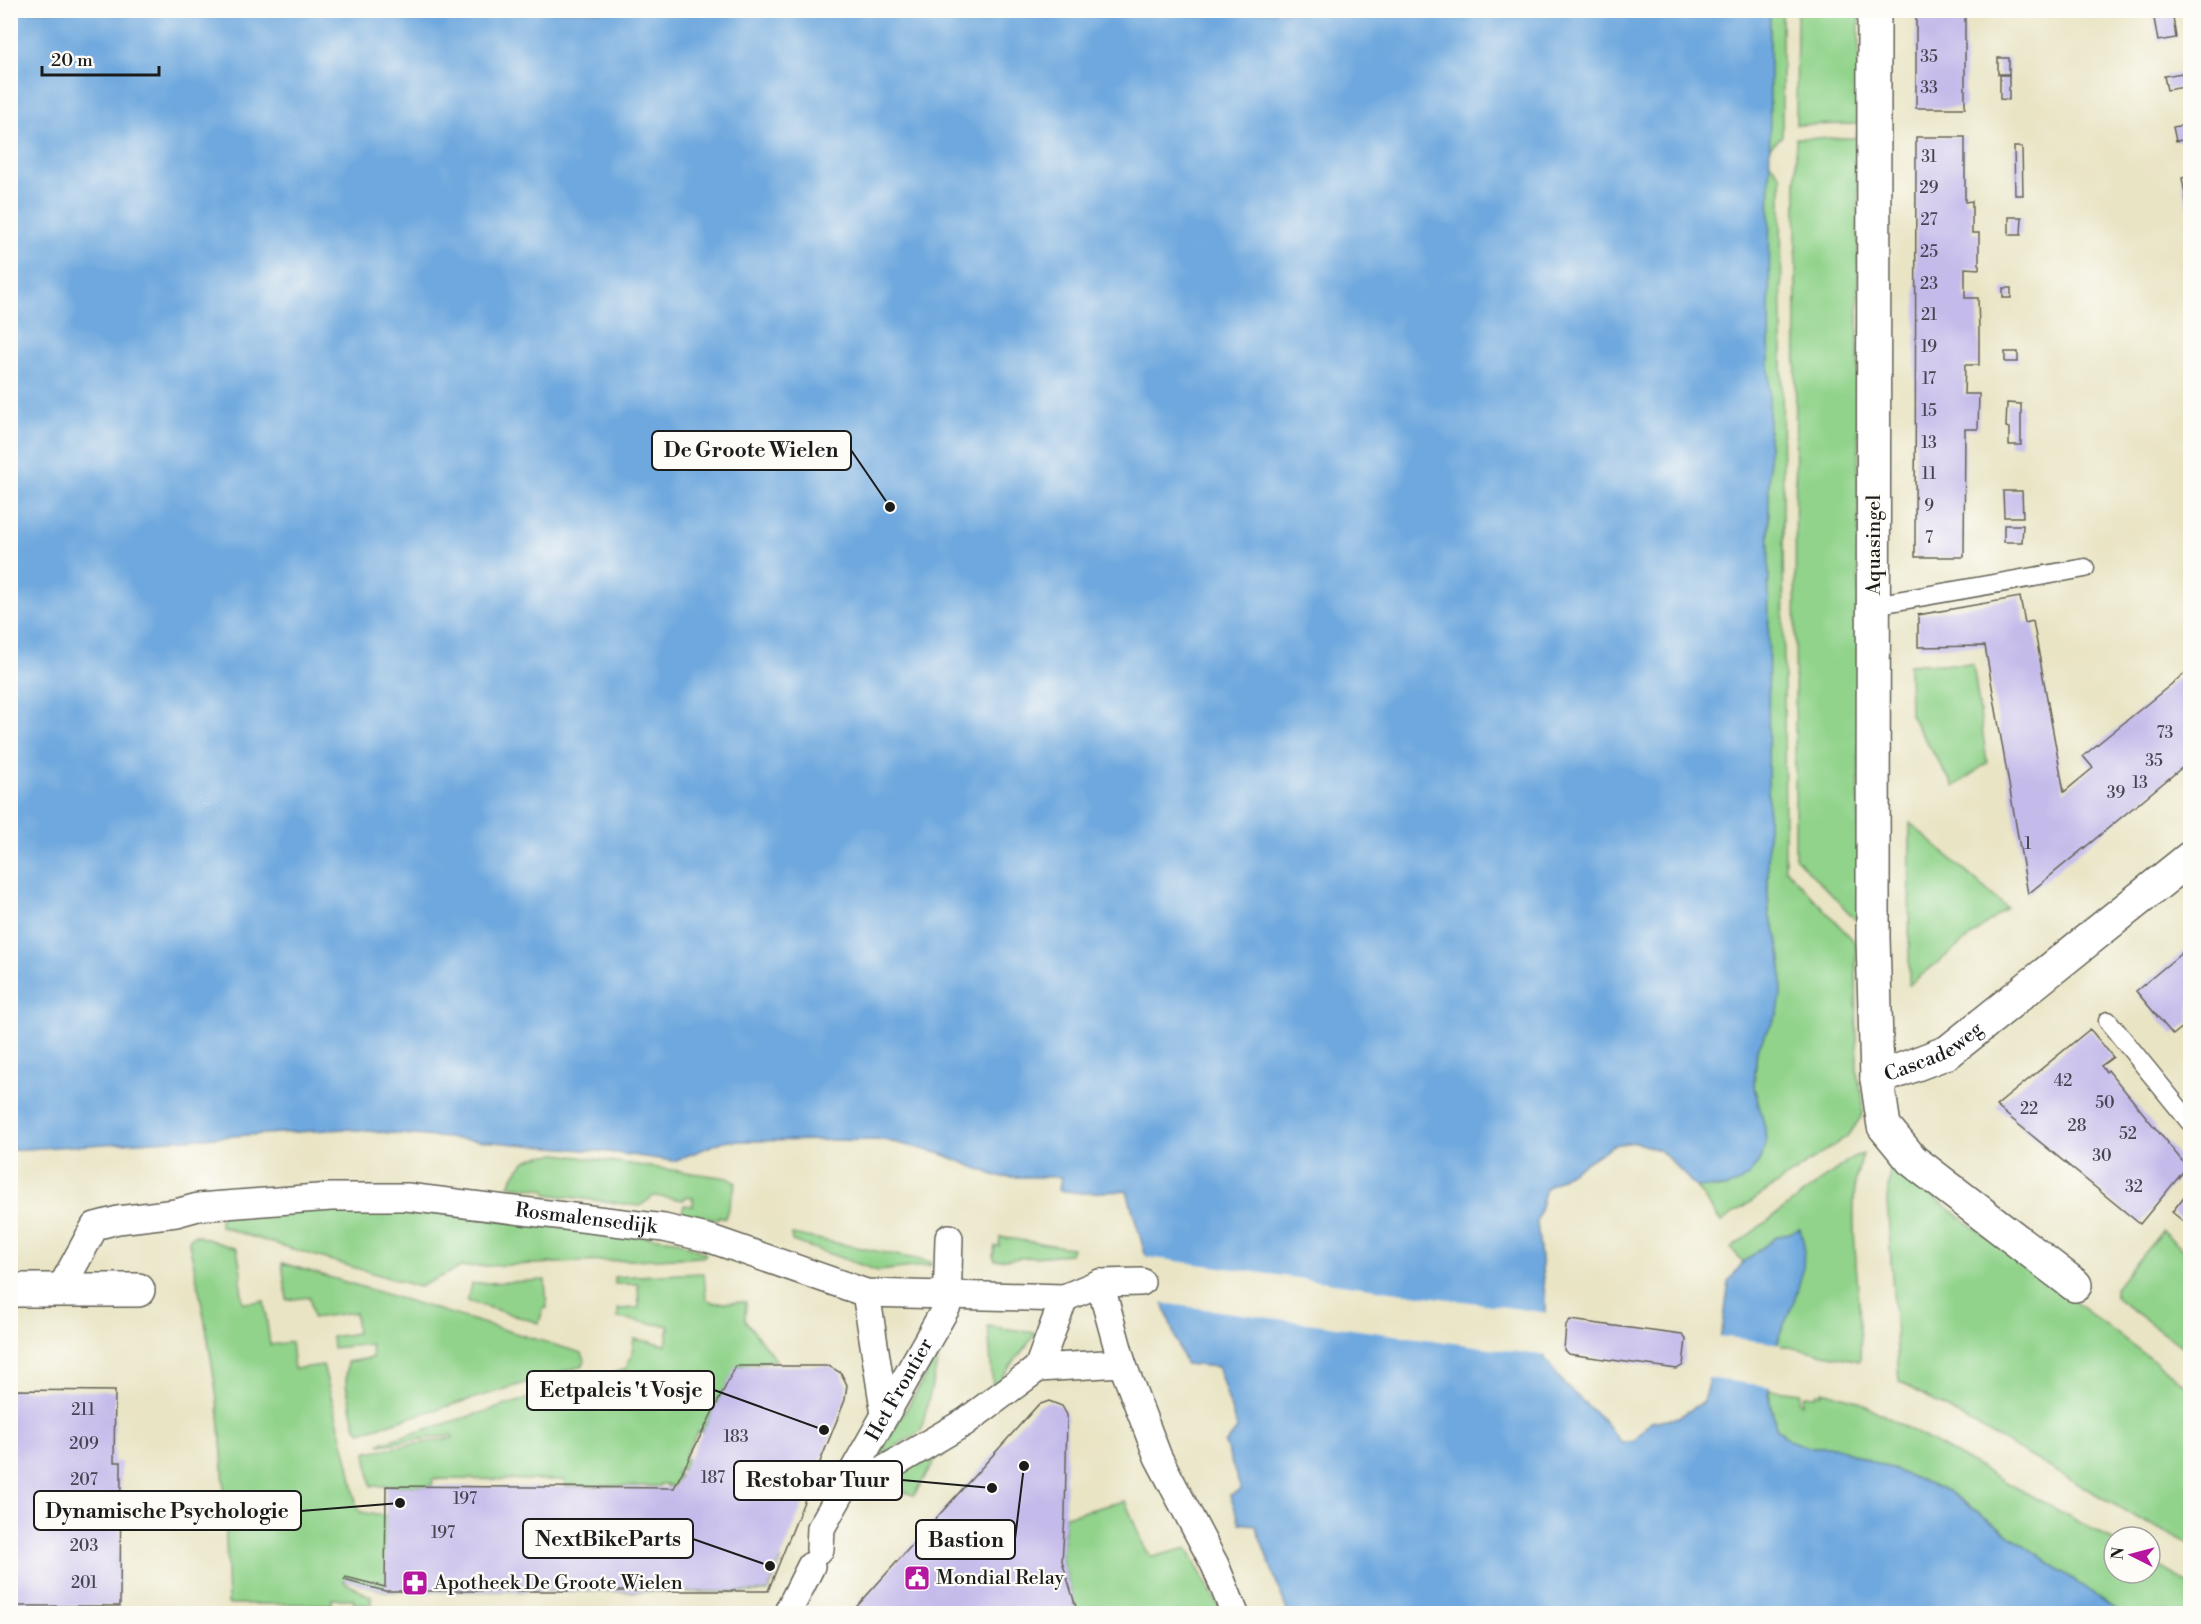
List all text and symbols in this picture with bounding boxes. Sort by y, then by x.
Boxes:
scale bar [42,39,159,77]
house number: 35 [1920,47,1938,67]
text: 20 m [51,49,93,72]
house number: 33 [1920,78,1938,98]
house number: 31 [1921,147,1937,167]
house number: 29 [1920,178,1939,198]
house number: 27 [1920,210,1938,230]
house number: 25 [1920,242,1938,262]
house number: 23 [1920,274,1938,294]
house number: 21 [1921,305,1937,325]
house number: 19 [1921,337,1937,357]
house number: 17 [1922,369,1936,389]
house number: 15 [1921,401,1937,421]
callout: De Groote Wielen [652,431,851,470]
house number: 13 [1921,433,1937,453]
text: De Groote Wielen [664,438,838,464]
house number: 11 [1922,464,1936,484]
street label: Aquasingel [1862,495,1887,596]
house number: 9 [1924,496,1934,516]
house number: 7 [1925,528,1933,548]
house number: 73 [2157,723,2174,743]
house number: 35 [2145,751,2163,771]
house number: 13 [2132,773,2148,793]
house number: 39 [2107,783,2126,803]
house number: 1 [2025,834,2032,854]
street label: Cascadeweg [1881,1016,1989,1088]
house number: 42 [2054,1071,2072,1091]
house number: 50 [2095,1093,2115,1113]
house number: 22 [2020,1099,2038,1119]
house number: 28 [2068,1116,2087,1136]
house number: 52 [2119,1124,2137,1144]
house number: 30 [2092,1146,2112,1166]
house number: 32 [2125,1177,2143,1197]
street label: Rosmalensedijk [514,1198,660,1240]
street label: Het Frontier [860,1334,939,1446]
callout: Eetpaleis 't Vosje [527,1371,714,1410]
text: Eetpaleis 't Vosje [540,1378,702,1404]
house number: 211 [71,1400,95,1420]
house number: 183 [723,1427,749,1447]
house number: 209 [69,1434,99,1454]
callout: Restobar Tuur [734,1461,902,1500]
house number: 187 [701,1468,725,1488]
text: Restobar Tuur [746,1468,890,1494]
house number: 207 [70,1470,98,1490]
house number: 197 [453,1489,477,1509]
callout: Dynamische Psychologie [34,1491,301,1530]
text: Dynamische Psychologie [45,1499,289,1525]
callout: NextBikeParts [523,1519,693,1558]
callout: Bastion [916,1520,1015,1559]
house number: 197 [431,1523,455,1543]
north arrow [2102,1525,2162,1585]
text: NextBikeParts [535,1527,681,1553]
text: Bastion [928,1528,1004,1554]
house number: 203 [70,1536,98,1556]
text: N [2107,1546,2129,1561]
public building icon: Mondial Relay [902,1563,932,1593]
place label: Mondial Relay [936,1566,1065,1591]
pharmacy icon: Apotheek De Groote Wielen [400,1568,430,1598]
place label: Apotheek De Groote Wielen [433,1571,683,1596]
house number: 201 [71,1573,97,1593]

